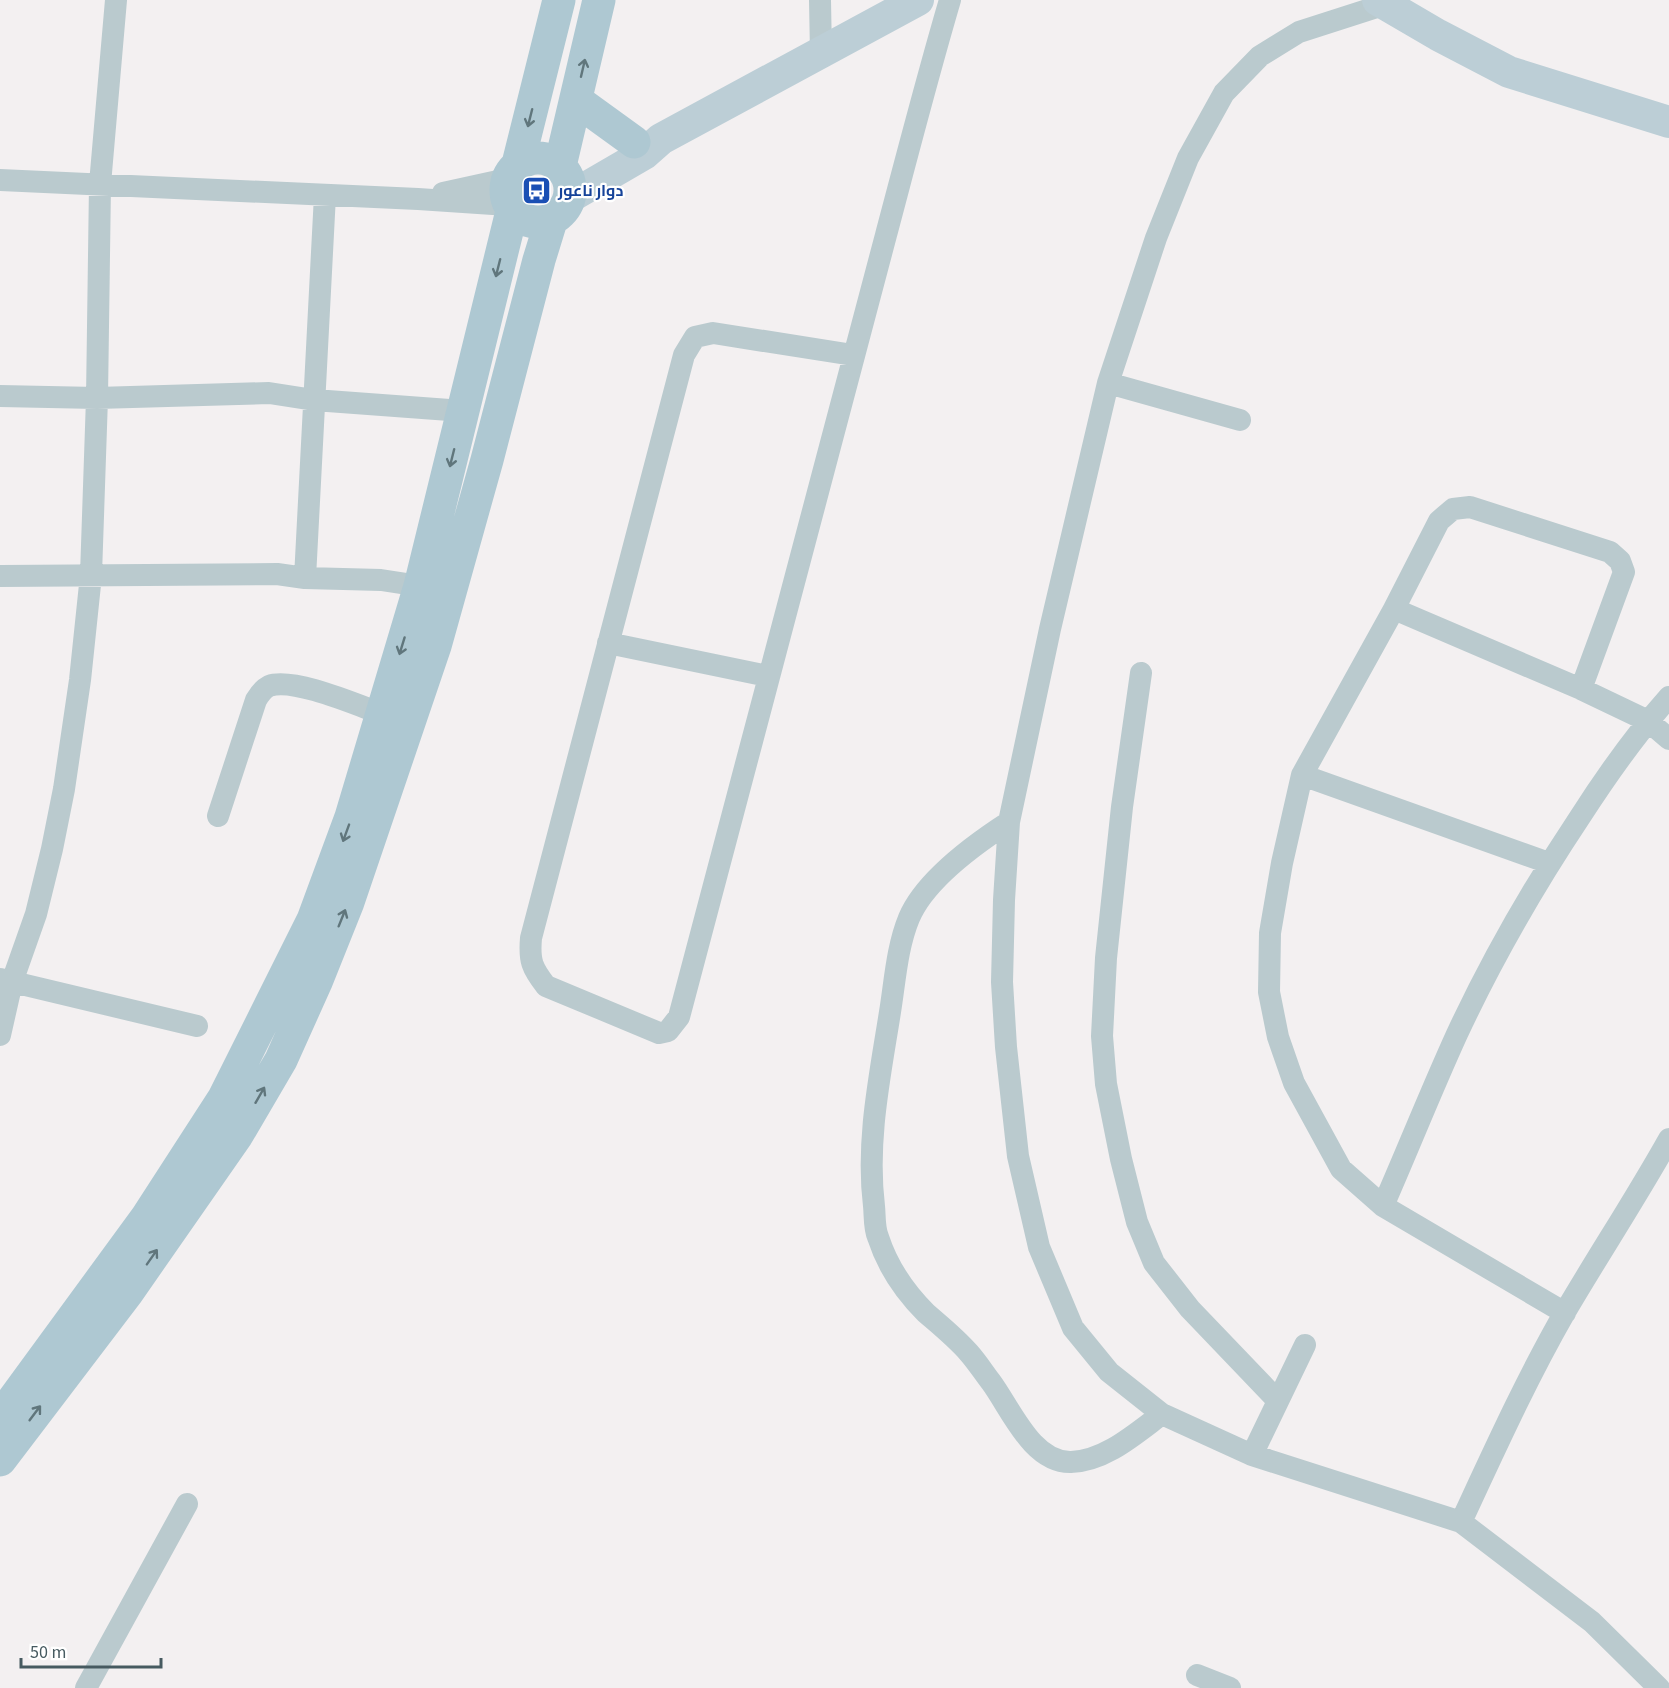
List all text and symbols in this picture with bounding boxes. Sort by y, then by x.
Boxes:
one-way arrow [578,59,590,78]
one-way arrow [523,108,535,127]
bus stop icon: دوار ناعور [521,174,553,206]
place label: دوار ناعور [557,180,623,202]
one-way arrow [492,258,504,277]
one-way arrow [445,448,457,467]
one-way arrow [396,636,407,655]
one-way arrow [339,823,350,841]
one-way arrow [337,909,348,928]
one-way arrow [255,1087,267,1104]
one-way arrow [146,1249,158,1265]
one-way arrow [29,1405,42,1421]
scale bar [21,1631,160,1669]
text: 50 m [30,1640,66,1665]

